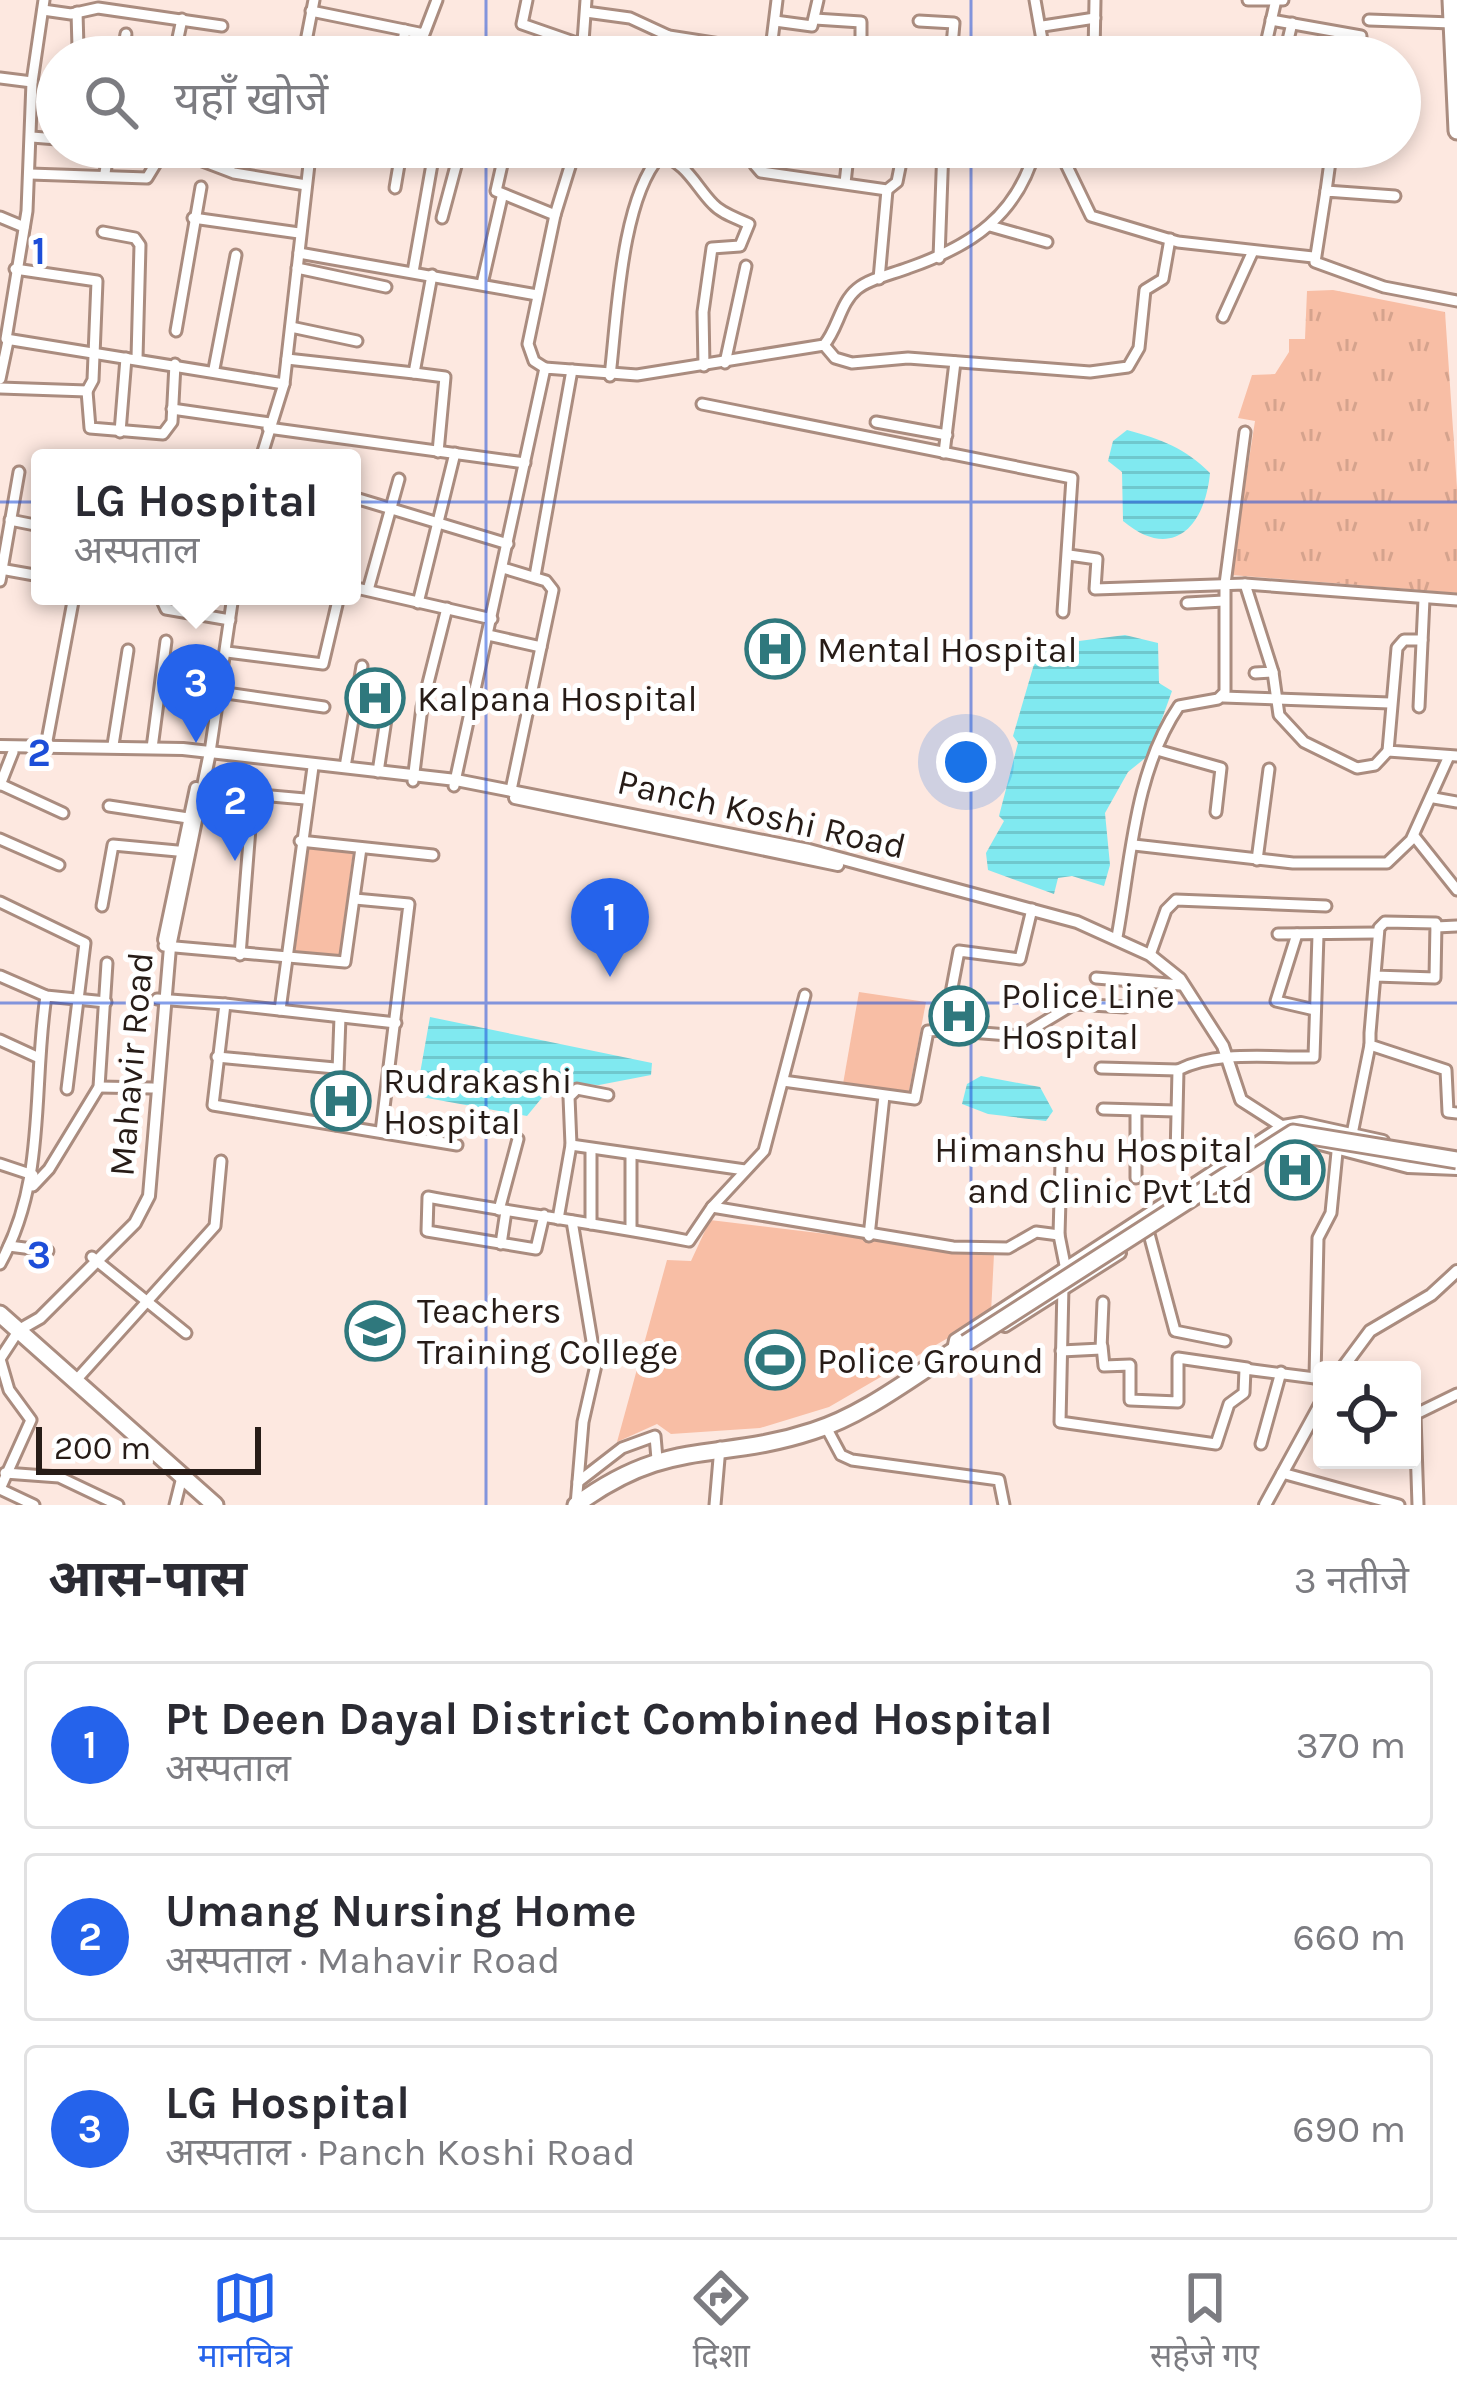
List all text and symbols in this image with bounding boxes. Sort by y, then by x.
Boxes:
search box [36,36,1421,168]
icon: search [78,69,144,135]
text: यहाँ खोजें [174,73,328,125]
text: 1 [32,228,46,274]
popup [31,449,361,605]
text: LG Hospital [73,475,319,527]
text: अस्पताल [73,527,199,573]
hospital icon: Mental Hospital [744,618,806,680]
place label: Mental Hospital [817,629,1078,671]
pin: 3 [157,644,235,743]
hospital icon: Kalpana Hospital [344,667,406,729]
place label: Kalpana Hospital [417,678,698,720]
text: 2 [27,730,51,776]
your location [936,732,996,792]
street label: Panch Koshi Road [613,760,910,868]
pin: 2 [196,762,274,861]
pin: 1 [571,878,649,977]
street label: Mahavir Road [100,950,162,1178]
place label: Police Line Hospital [1001,975,1175,1058]
hospital icon: Police Line Hospital [928,985,990,1047]
place label: Rudrakashi Hospital [383,1060,573,1143]
hospital icon: Rudrakashi Hospital [310,1070,372,1132]
place label: Himanshu Hospital and Clinic Pvt Ltd [934,1129,1253,1212]
hospital icon: Himanshu Hospital and Clinic Pvt Ltd [1264,1139,1326,1201]
text: 3 [27,1232,51,1278]
place label: Teachers Training College [417,1290,678,1373]
school or university icon: Teachers Training College [344,1300,406,1362]
sports icon: Police Ground [744,1329,806,1391]
place label: Police Ground [817,1340,1044,1382]
map controls [1313,1361,1421,1469]
button: locate [1313,1361,1421,1469]
scale bar [36,1421,261,1474]
text: 200 m [54,1429,151,1467]
text: आस-पास [48,1549,247,1609]
text: 3 नतीजे [1294,1557,1409,1603]
text: Pt Deen Dayal District Combined Hospital [165,1693,1053,1745]
text: 1 [83,1722,97,1768]
text: 370 m [1296,1722,1406,1768]
text: अस्पताल [165,1745,291,1791]
text: Umang Nursing Home [165,1885,637,1937]
text: 2 [78,1914,102,1960]
text: 660 m [1292,1914,1406,1960]
text: अस्पताल · Mahavir Road [165,1937,560,1983]
text: LG Hospital [165,2077,410,2129]
text: 3 [78,2106,102,2152]
text: 690 m [1292,2106,1406,2152]
text: अस्पताल · Panch Koshi Road [165,2129,636,2175]
tab: मानचित्र [198,2265,292,2380]
tab: दिशा [688,2265,754,2380]
tab: सहेजे गए [1150,2265,1259,2380]

